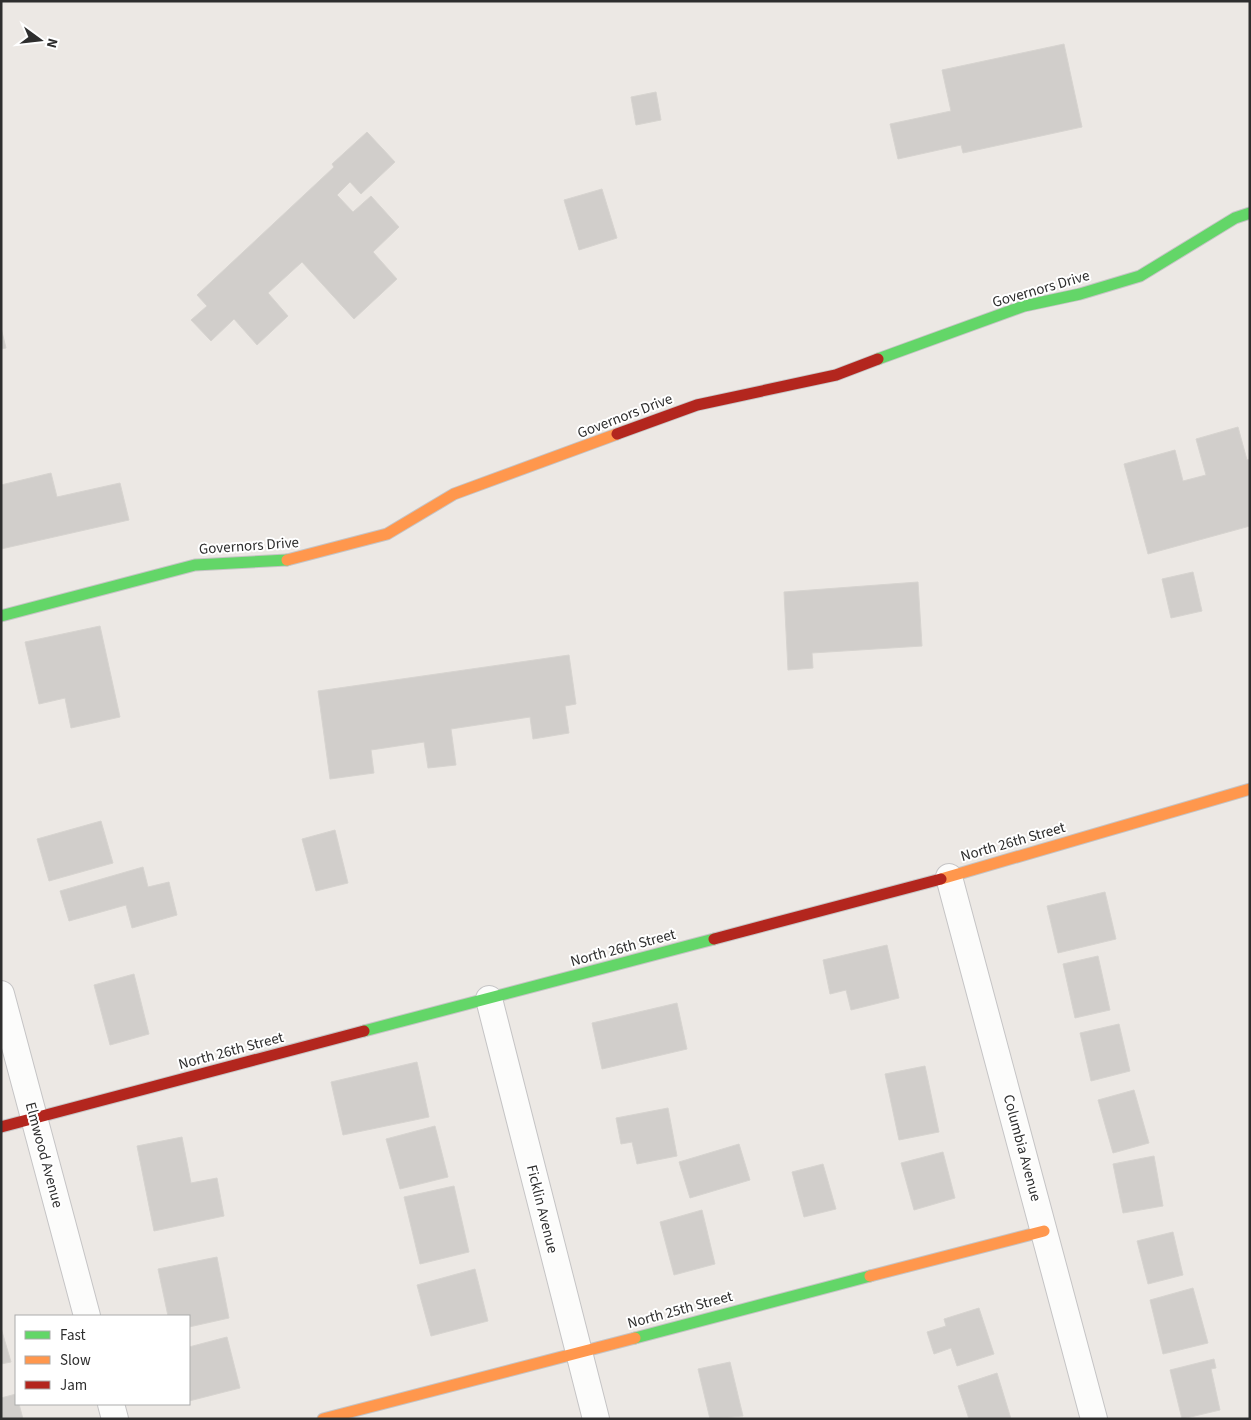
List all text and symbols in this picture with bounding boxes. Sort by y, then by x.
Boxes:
north arrow [15,15,65,65]
text: N [41,36,62,50]
street label: Governors Drive [990,265,1092,313]
street label: Governors Drive [574,388,676,444]
street label: Governors Drive [198,532,300,560]
street label: North 26th Street [958,817,1068,867]
street label: North 26th Street [568,924,678,972]
street label: North 26th Street [176,1027,286,1075]
street label: Columbia Avenue [998,1092,1046,1204]
street label: Elmwood Avenue [20,1100,68,1210]
street label: Ficklin Avenue [521,1163,563,1255]
street label: North 25th Street [625,1286,735,1334]
legend [15,1315,190,1405]
text: Fast [60,1325,86,1346]
text: Slow [60,1350,91,1371]
text: Jam [60,1375,87,1396]

